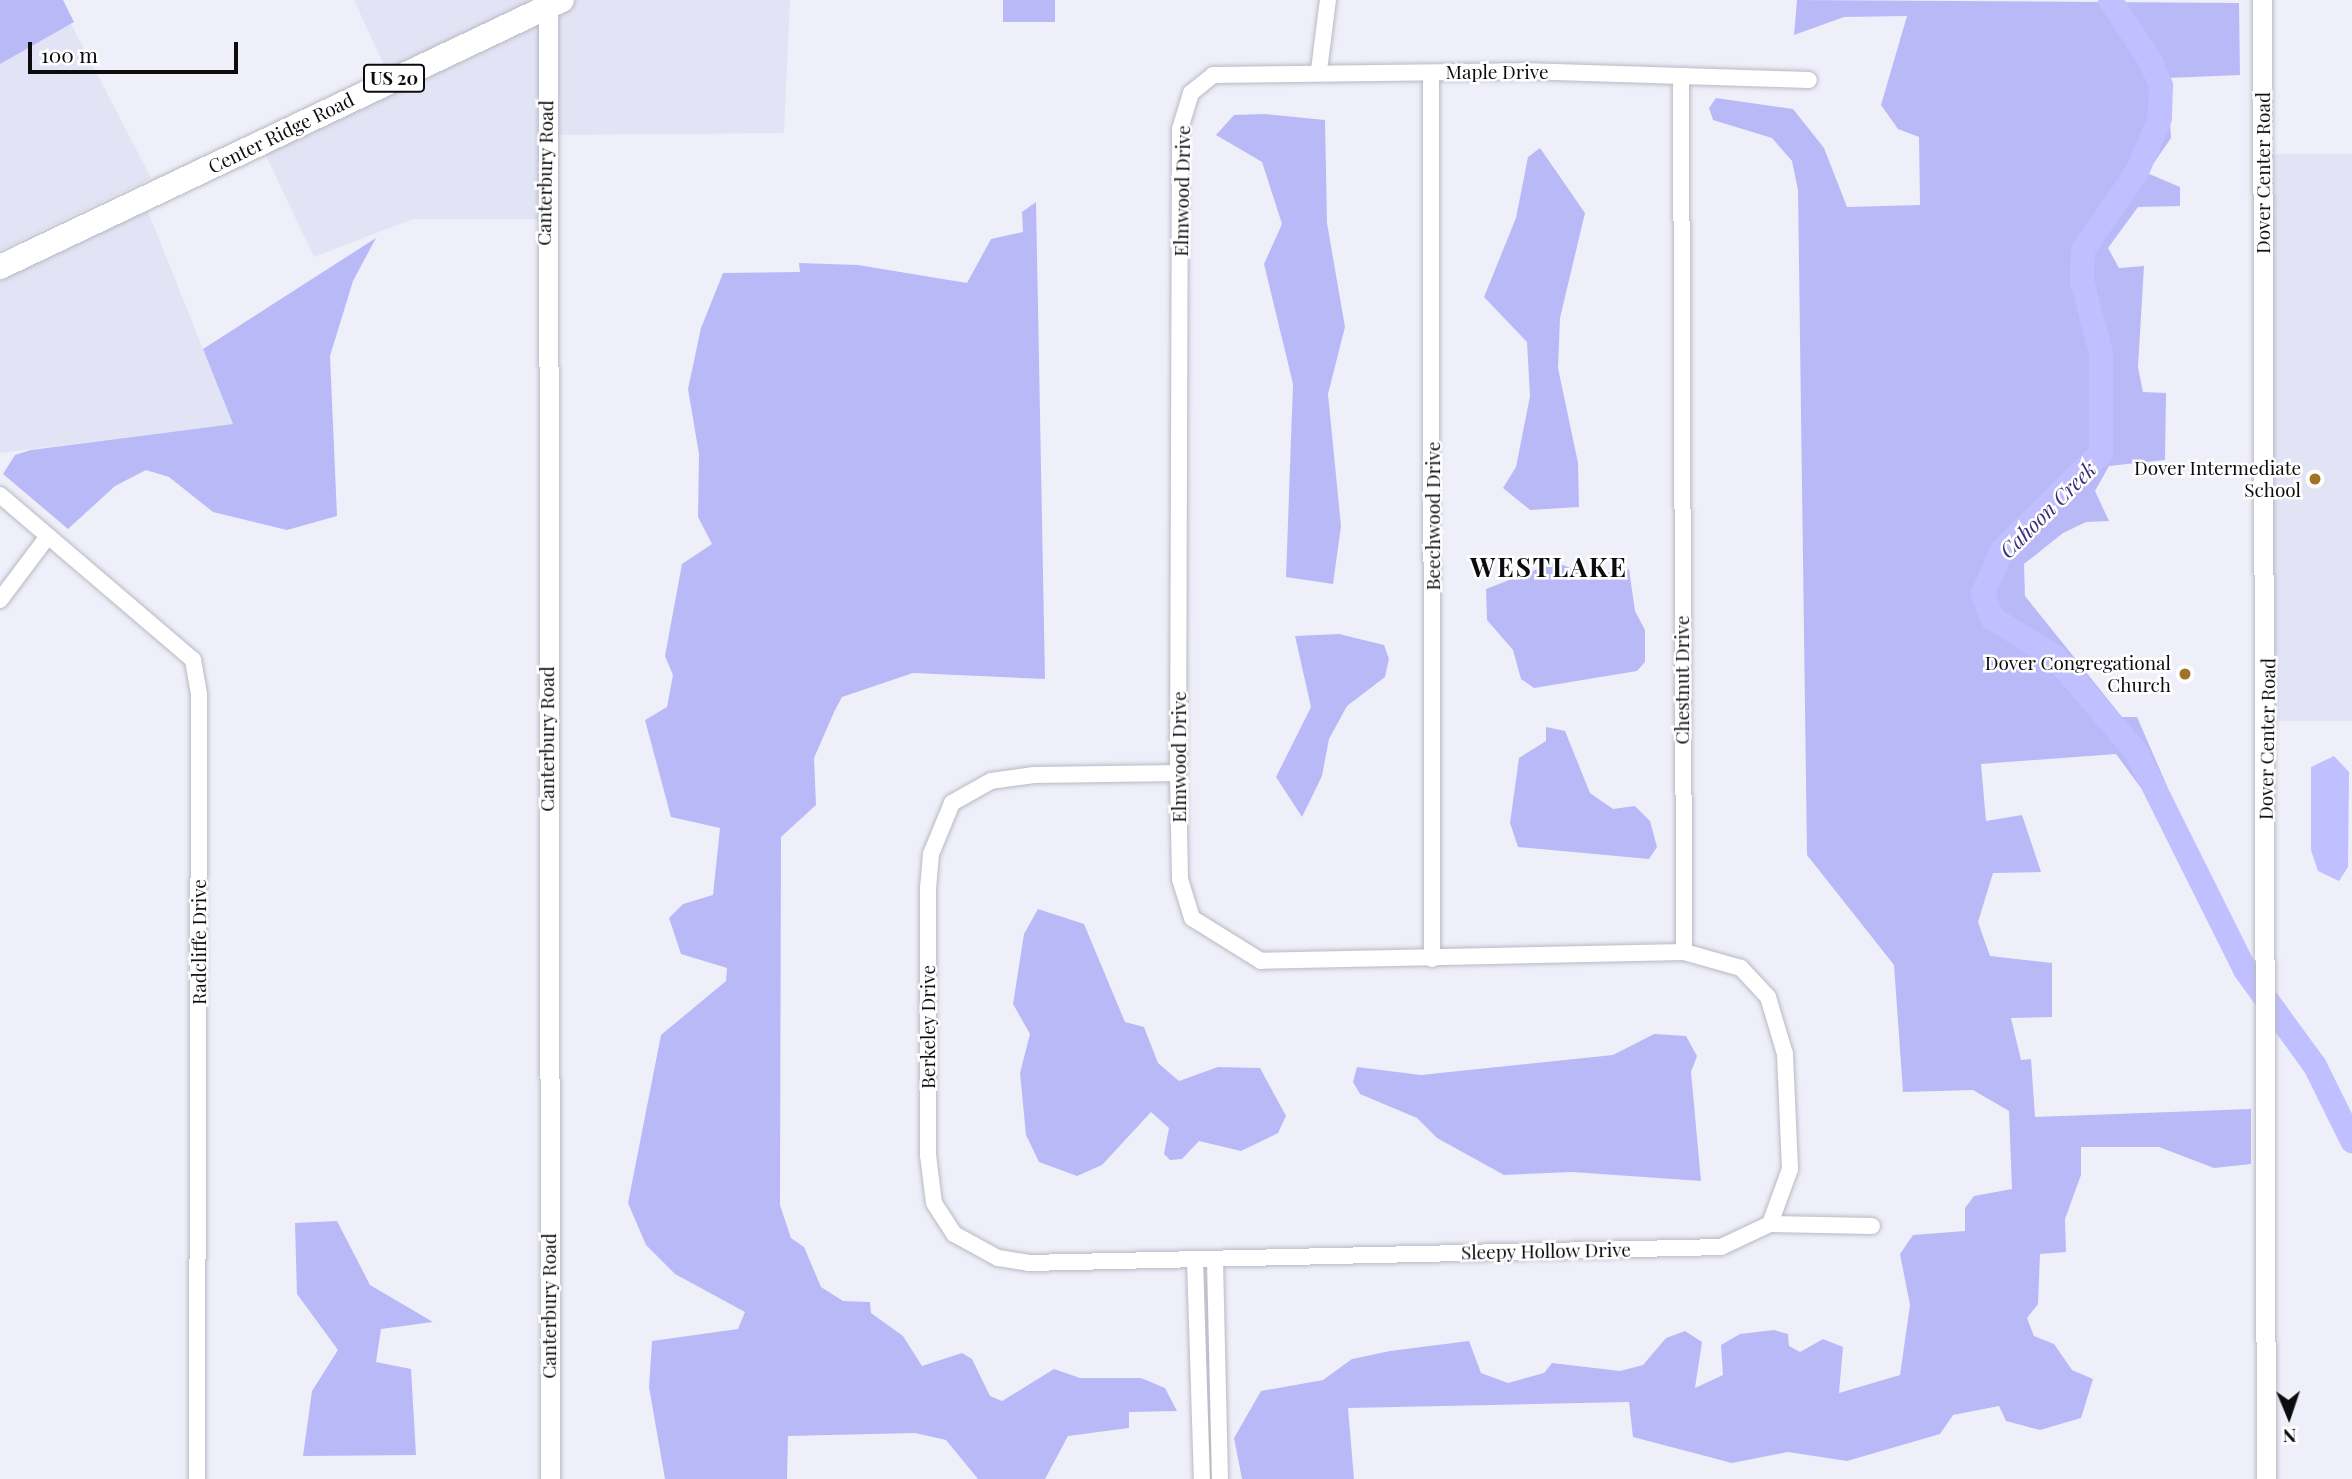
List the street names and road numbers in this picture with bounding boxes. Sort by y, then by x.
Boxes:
street label: Maple Drive [1445,61,1549,83]
road number: US 20 [362,64,426,92]
street label: Center Ridge Road [204,88,358,178]
street label: Dover Center Road [2252,92,2274,254]
street label: Canterbury Road [532,100,558,246]
street label: Elmwood Drive [1169,125,1195,257]
street label: Beechwood Drive [1422,442,1444,590]
street label: Chestnut Drive [1671,615,1693,745]
street label: Dover Center Road [2254,657,2280,821]
street label: Canterbury Road [536,666,558,812]
street label: Elmwood Drive [1168,691,1190,823]
street label: Radcliffe Drive [188,879,210,1005]
street label: Berkeley Drive [917,965,939,1089]
street label: Canterbury Road [538,1233,560,1379]
street label: Sleepy Hollow Drive [1460,1238,1632,1264]

